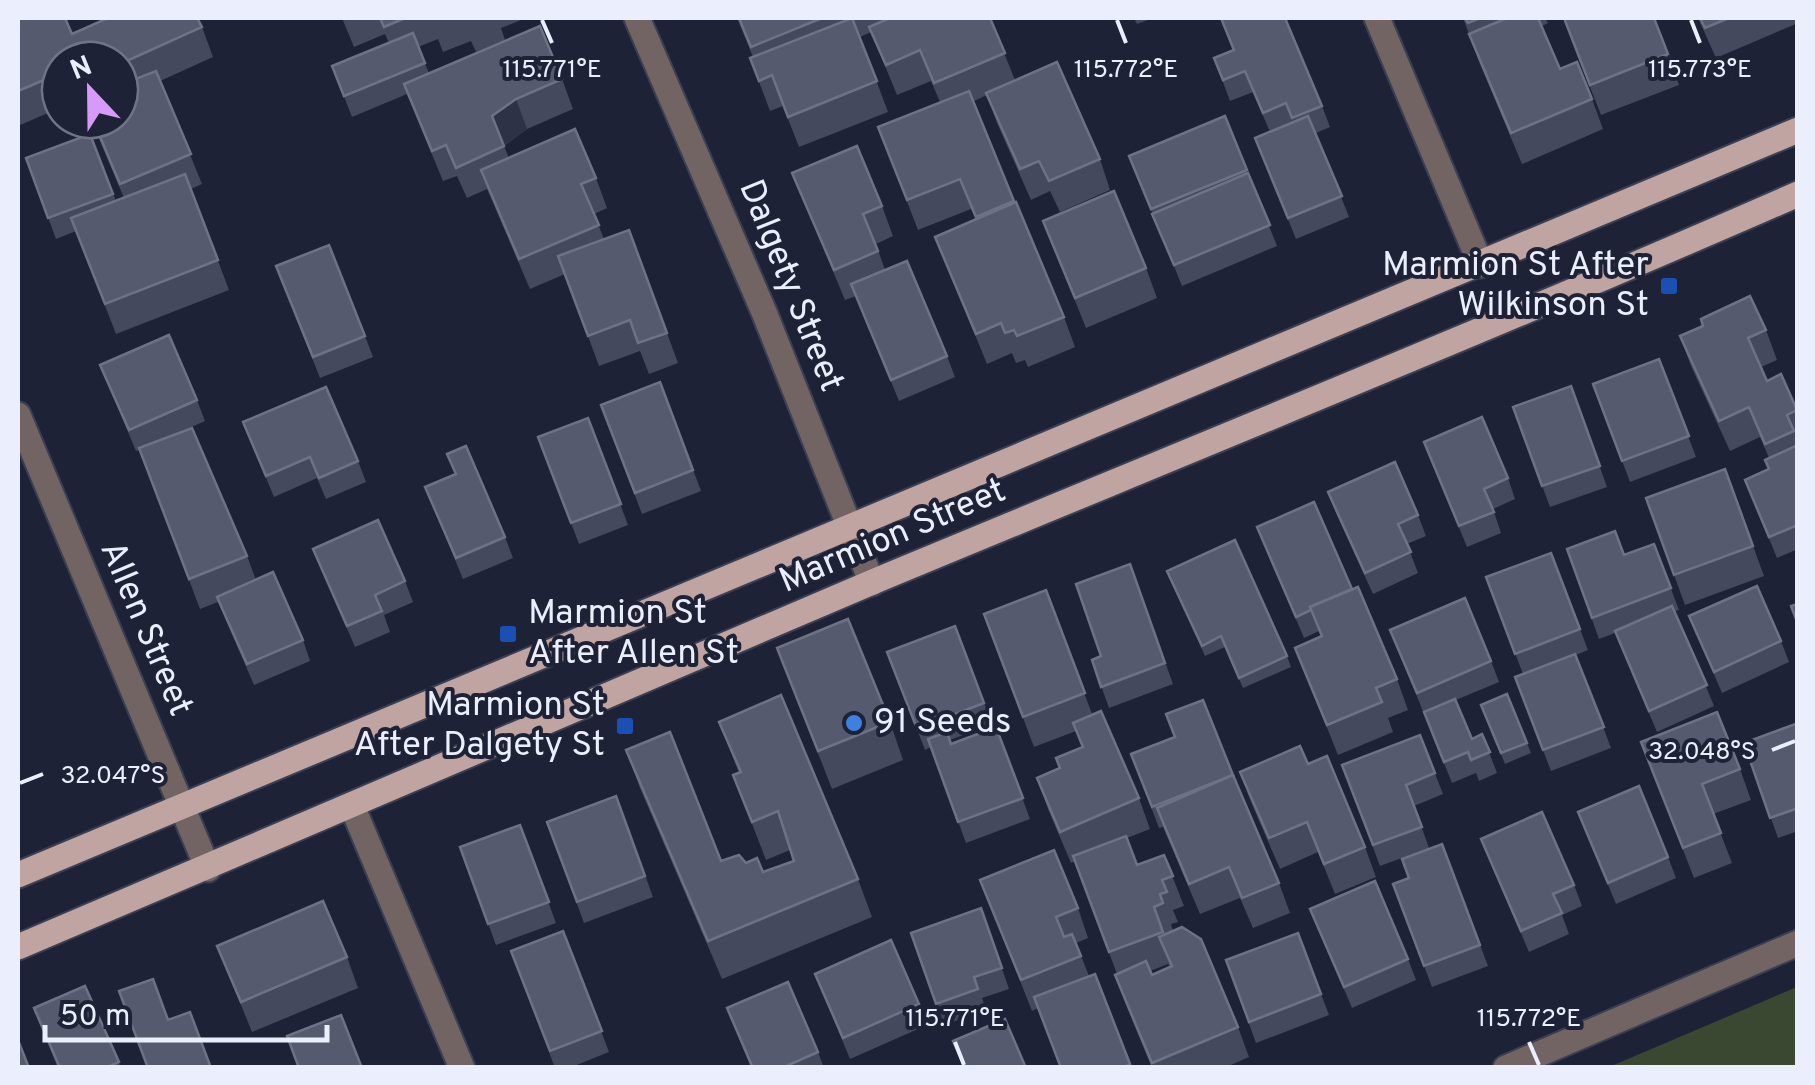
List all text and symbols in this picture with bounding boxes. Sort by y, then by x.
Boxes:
north arrow [40,40,140,140]
text: N [66,49,98,90]
text: 115.771°E [502,55,602,87]
text: 115.772°E [1074,55,1178,87]
text: 115.773°E [1648,55,1752,87]
street label: Dalgety Street [728,174,852,398]
place label: Marmion St After Wilkinson St [1382,244,1649,328]
marker: Marmion St After Wilkinson St [1658,275,1680,297]
street label: Marmion Street [773,470,1013,604]
street label: Allen Street [88,535,202,723]
place label: Marmion St After Allen St [528,592,739,676]
marker: Marmion St After Allen St [497,623,519,645]
place label: Marmion St After Dalgety St [354,684,605,768]
place label: 91 Seeds [874,701,1012,745]
marker: 91 Seeds [843,712,865,734]
marker: Marmion St After Dalgety St [614,715,636,737]
text: 32.048°S [1648,737,1756,769]
text: 32.047°S [60,761,166,793]
scale bar [45,980,328,1042]
text: 50 m [60,999,130,1036]
text: 115.771°E [905,1004,1005,1036]
text: 115.772°E [1477,1004,1581,1036]

